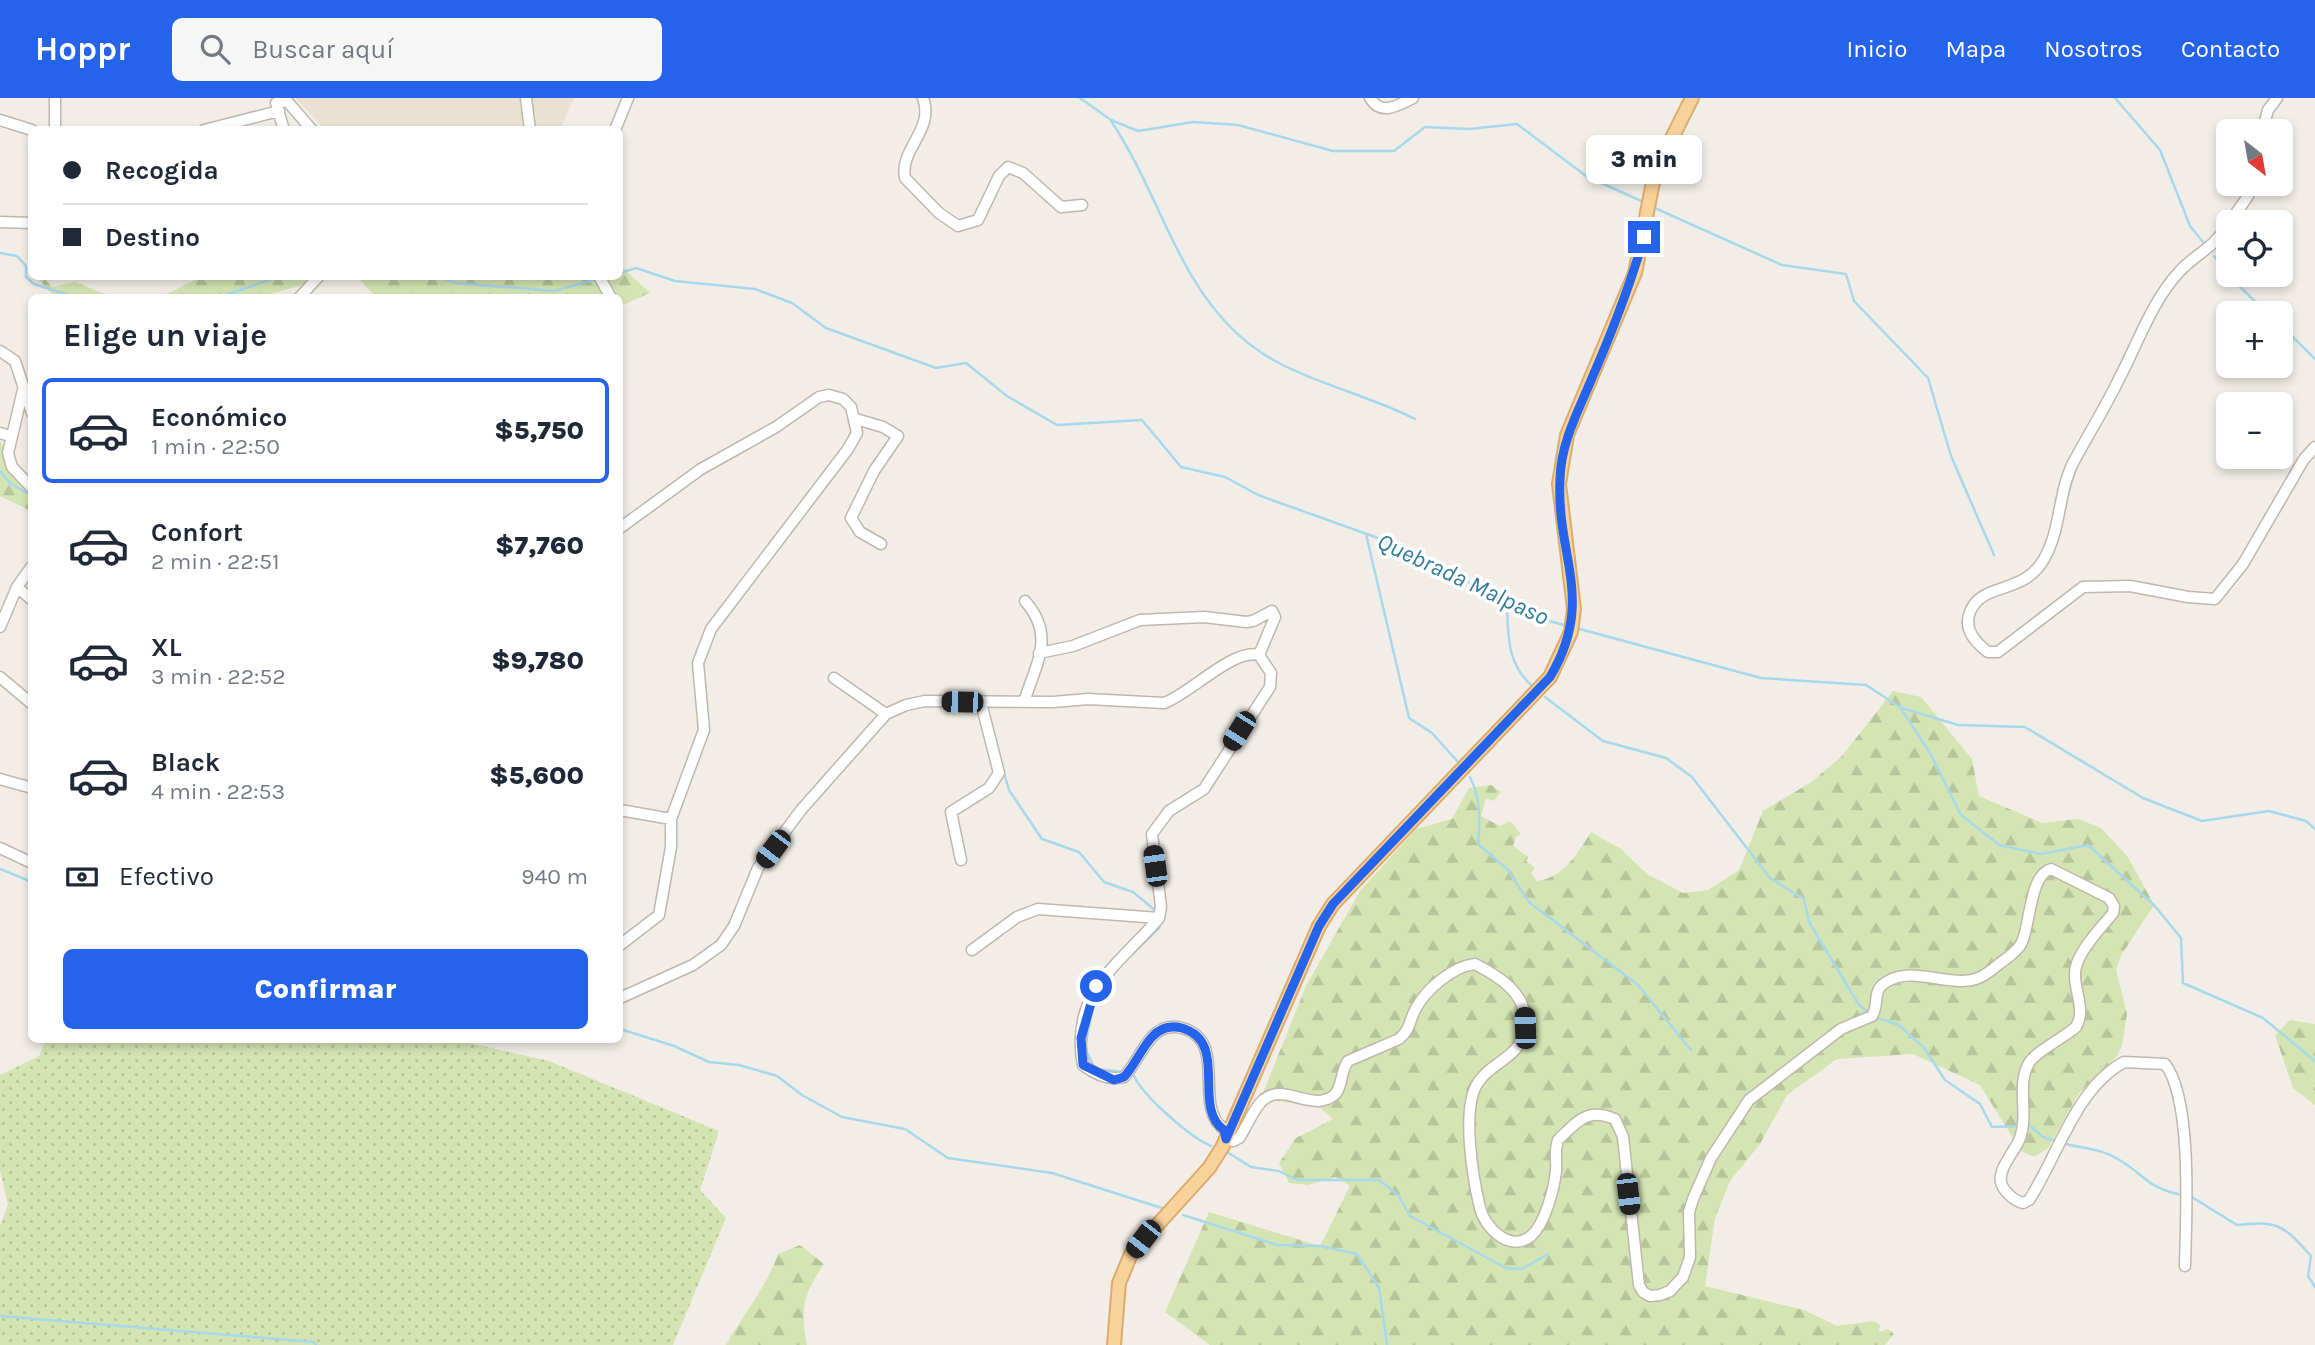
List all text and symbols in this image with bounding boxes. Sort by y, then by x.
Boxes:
search box [172,18,662,81]
text: Hoppr [35,30,130,68]
icon: search [196,30,234,68]
text: Buscar aquí [252,34,394,65]
text: Inicio [1846,35,1907,63]
text: Mapa [1945,35,2006,63]
text: Nosotros [2044,35,2143,63]
text: Contacto [2181,35,2280,63]
north arrow [2216,119,2292,196]
map controls [2216,119,2293,469]
callout: 3 min [1586,136,1702,184]
text: 3 min [1611,146,1677,173]
text: Recogida [105,155,219,186]
button: locate [2216,210,2293,287]
route end [1628,221,1660,253]
text: Destino [105,222,200,253]
button: + [2216,301,2293,378]
text: Elige un viaje [63,317,267,354]
button: − [2216,392,2293,469]
icon: car [67,399,130,462]
text: Económico [151,402,287,433]
text: $5,750 [494,415,584,446]
text: 1 min · 22:50 [151,433,280,460]
icon: car [67,514,130,577]
text: Confort [151,517,243,548]
water label: Quebrada Malpaso [1373,527,1553,631]
text: $7,760 [495,530,584,561]
text: 2 min · 22:51 [151,548,280,575]
icon: car [67,629,130,692]
text: XL [151,632,182,663]
text: $9,780 [491,645,584,676]
text: 3 min · 22:52 [151,663,286,690]
car [941,691,984,713]
car [1219,708,1260,754]
icon: car [67,744,130,807]
text: Black [151,747,220,778]
text: $5,600 [489,760,584,791]
text: 4 min · 22:53 [151,778,285,805]
car [752,826,795,872]
car [1142,844,1169,888]
icon: cash [63,858,101,896]
text: Efectivo [119,861,214,892]
text: 940 m [521,863,588,890]
button: Confirmar [63,949,588,1029]
route start [1080,970,1112,1002]
car [1514,1007,1537,1049]
car [1616,1172,1641,1216]
car [1122,1216,1165,1262]

